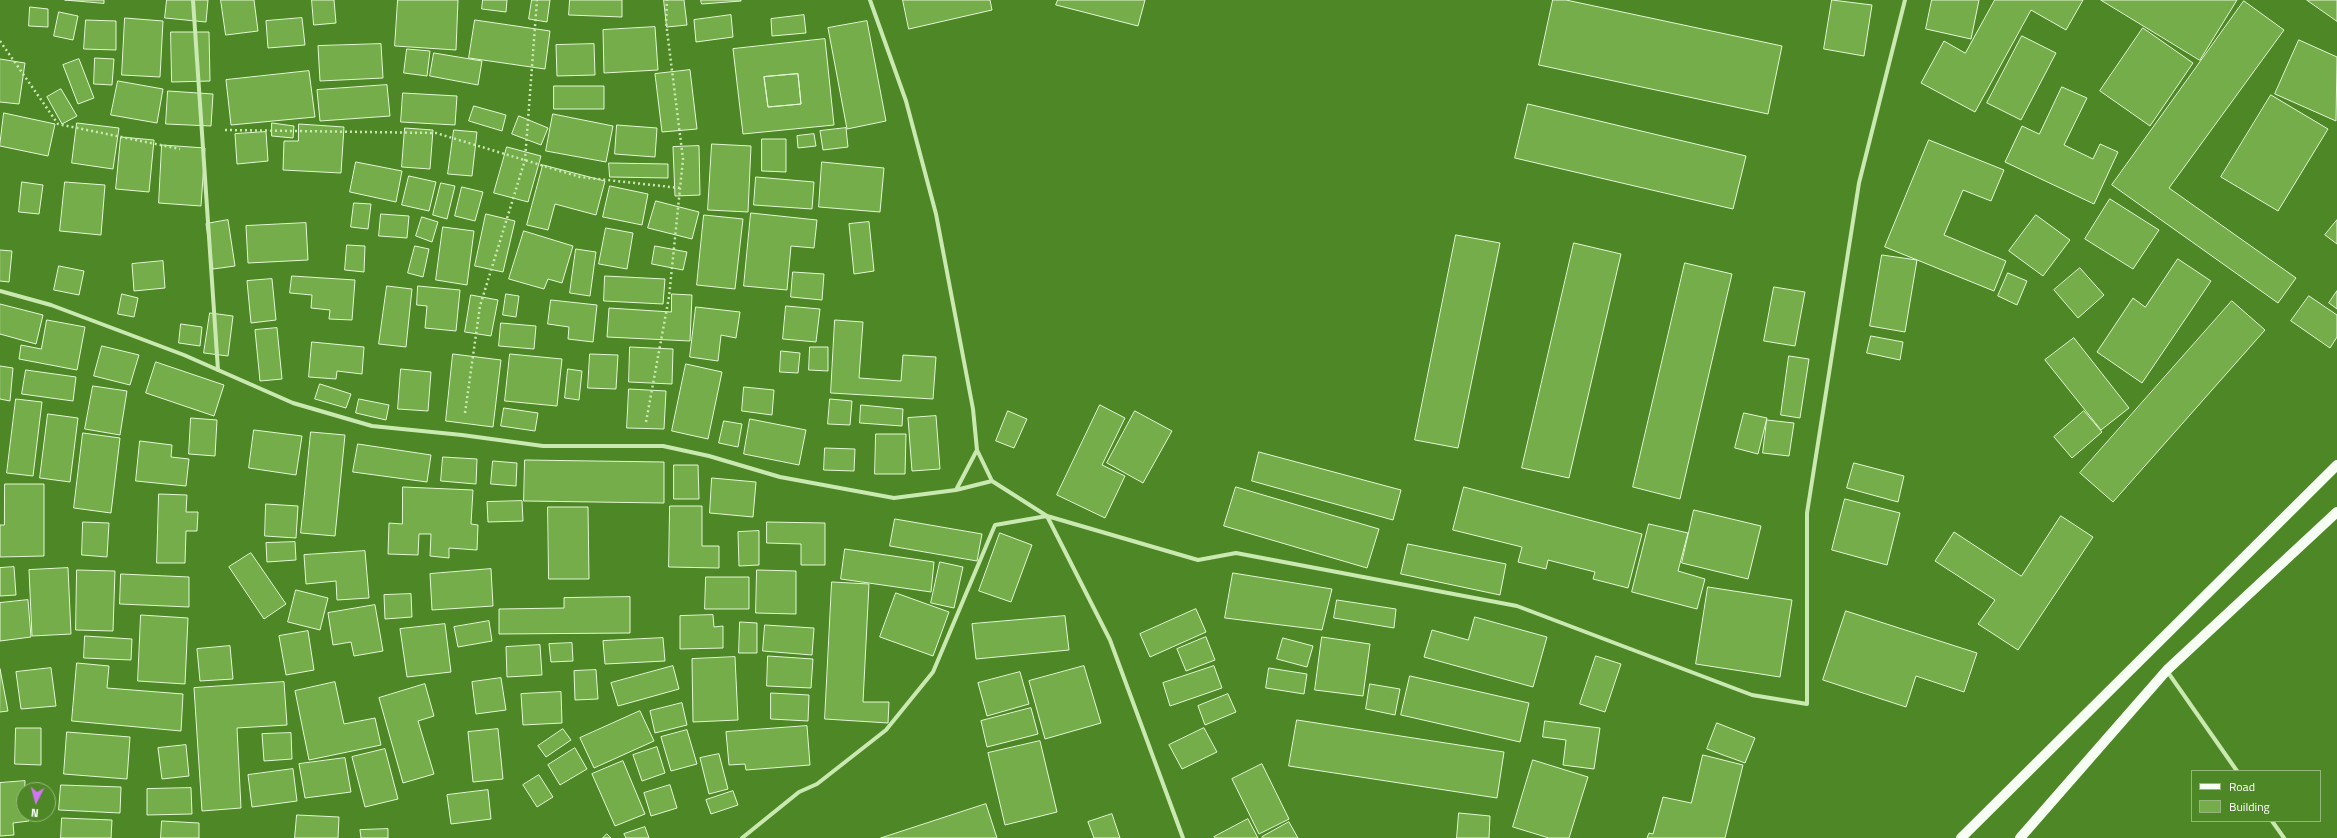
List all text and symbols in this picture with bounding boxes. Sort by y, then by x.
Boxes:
legend [2191,770,2321,822]
text: Road [2229,777,2255,796]
north arrow [16,782,56,822]
text: Building [2229,797,2270,816]
text: N [30,805,39,821]

